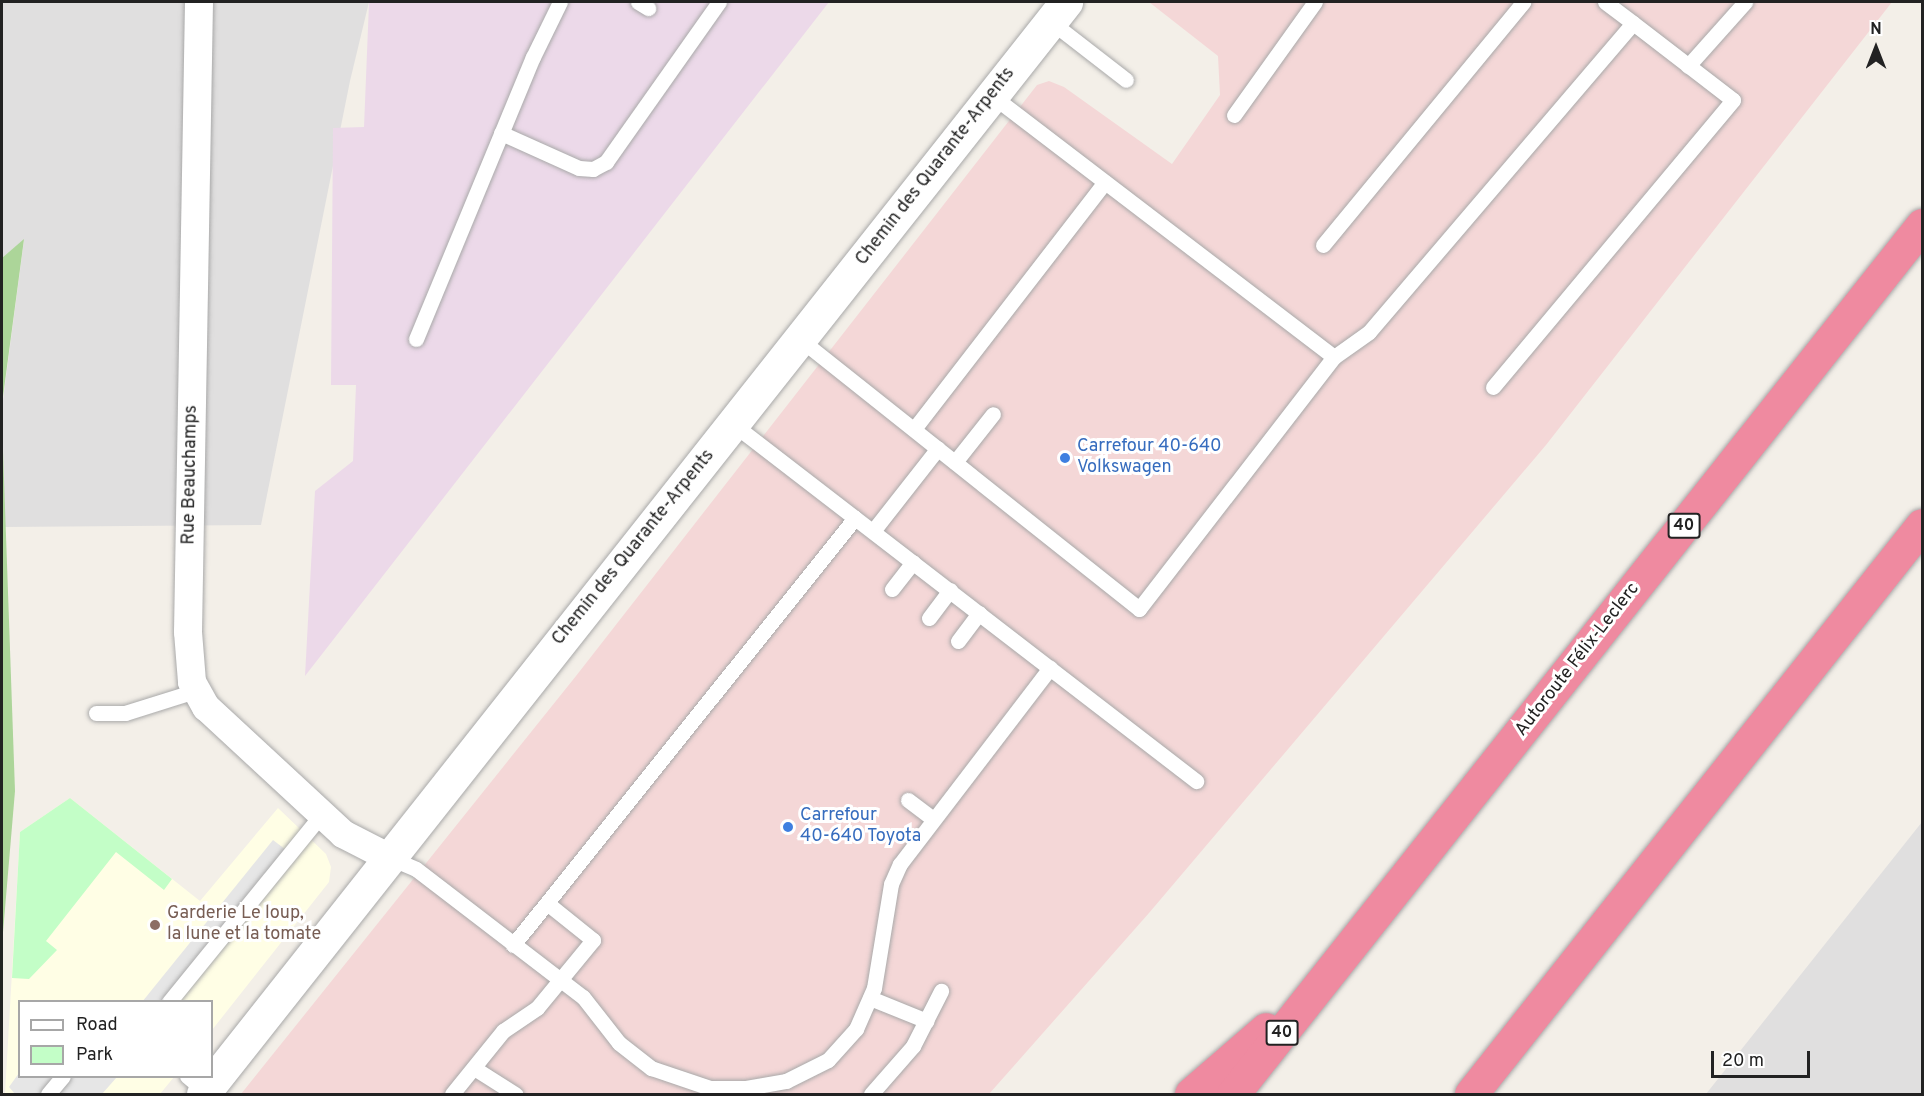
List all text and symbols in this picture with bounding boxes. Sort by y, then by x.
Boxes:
north arrow [1846,18,1906,78]
text: N [1870,20,1882,40]
street label: Chemin des Quarante-Arpents [852,64,1020,270]
street label: Rue Beauchamps [179,405,203,545]
place label: Carrefour 40-640 Volkswagen [1077,437,1222,480]
street label: Chemin des Quarante-Arpents [548,446,720,650]
marker: Carrefour 40-640 Volkswagen [1058,451,1072,465]
road number: 40 [1668,513,1700,539]
street label: Autoroute Félix-Leclerc [1511,579,1645,741]
place label: Carrefour 40-640 Toyota [800,806,922,848]
marker: Carrefour 40-640 Toyota [781,820,795,834]
place label: Garderie Le loup, la lune et la tomate [167,904,321,946]
marker: Garderie Le loup, la lune et la tomate [148,918,162,932]
legend [18,1000,213,1078]
text: Road [76,1014,118,1037]
road number: 40 [1266,1020,1298,1046]
scale bar [1714,1039,1813,1077]
text: Park [76,1044,113,1067]
text: 20 m [1722,1050,1764,1073]

